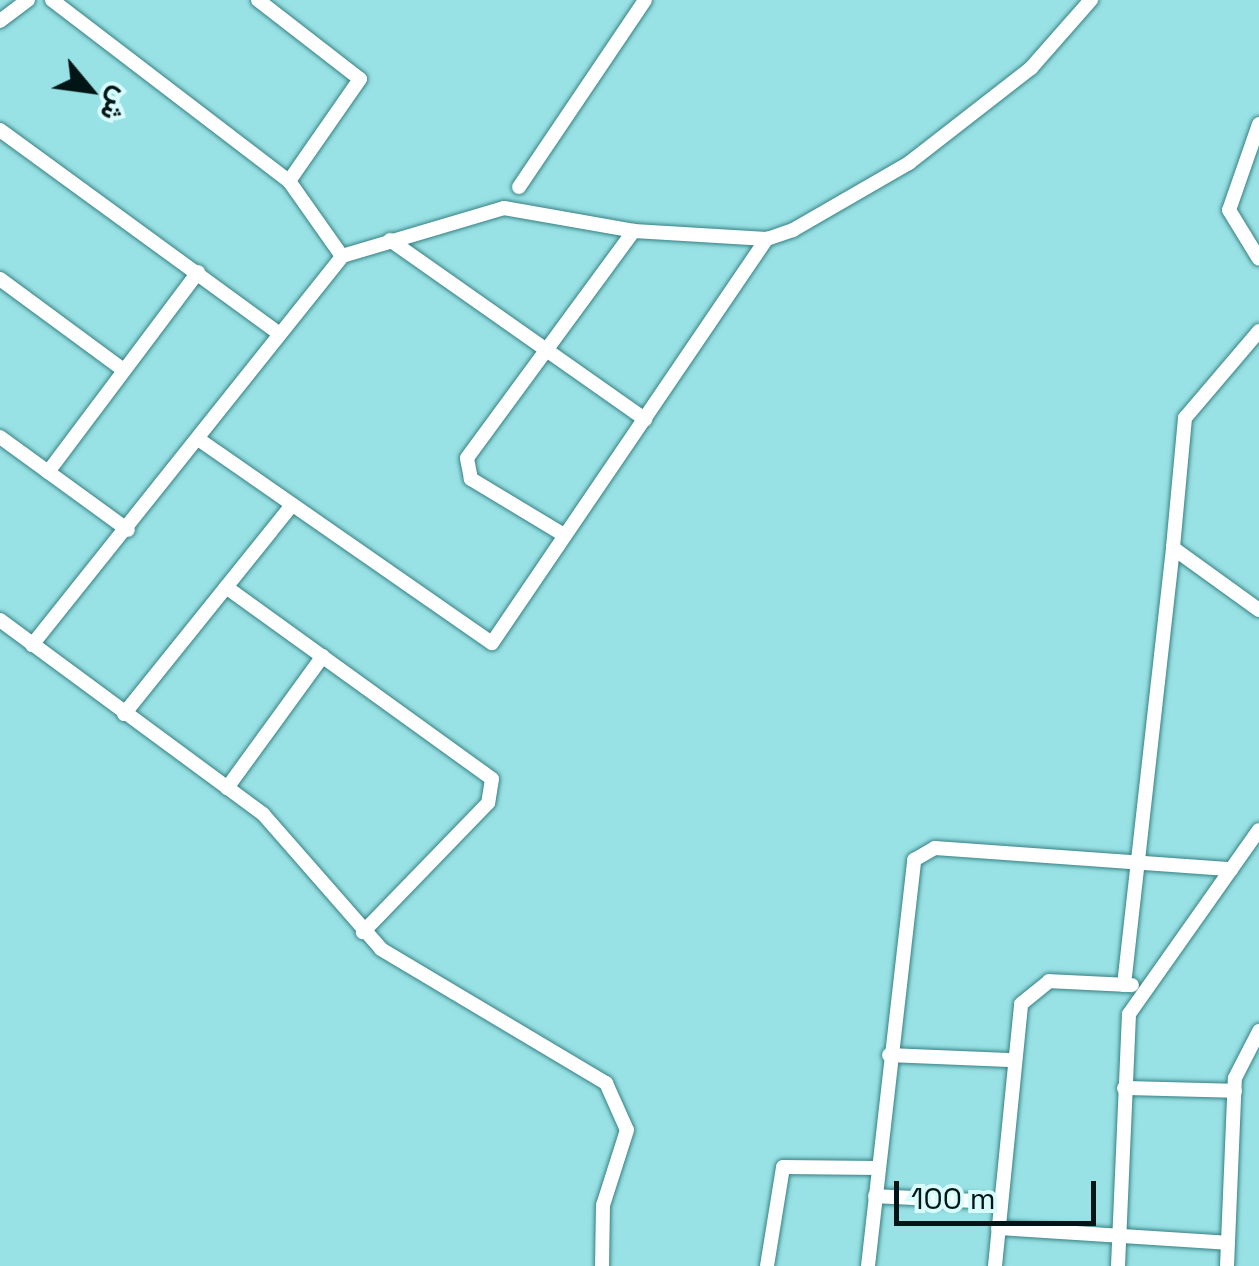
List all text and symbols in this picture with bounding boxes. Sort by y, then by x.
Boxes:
north arrow [40,40,140,140]
text: ش [92,81,140,128]
scale bar [899,1161,1102,1223]
text: 100 m [911,1179,996,1218]

